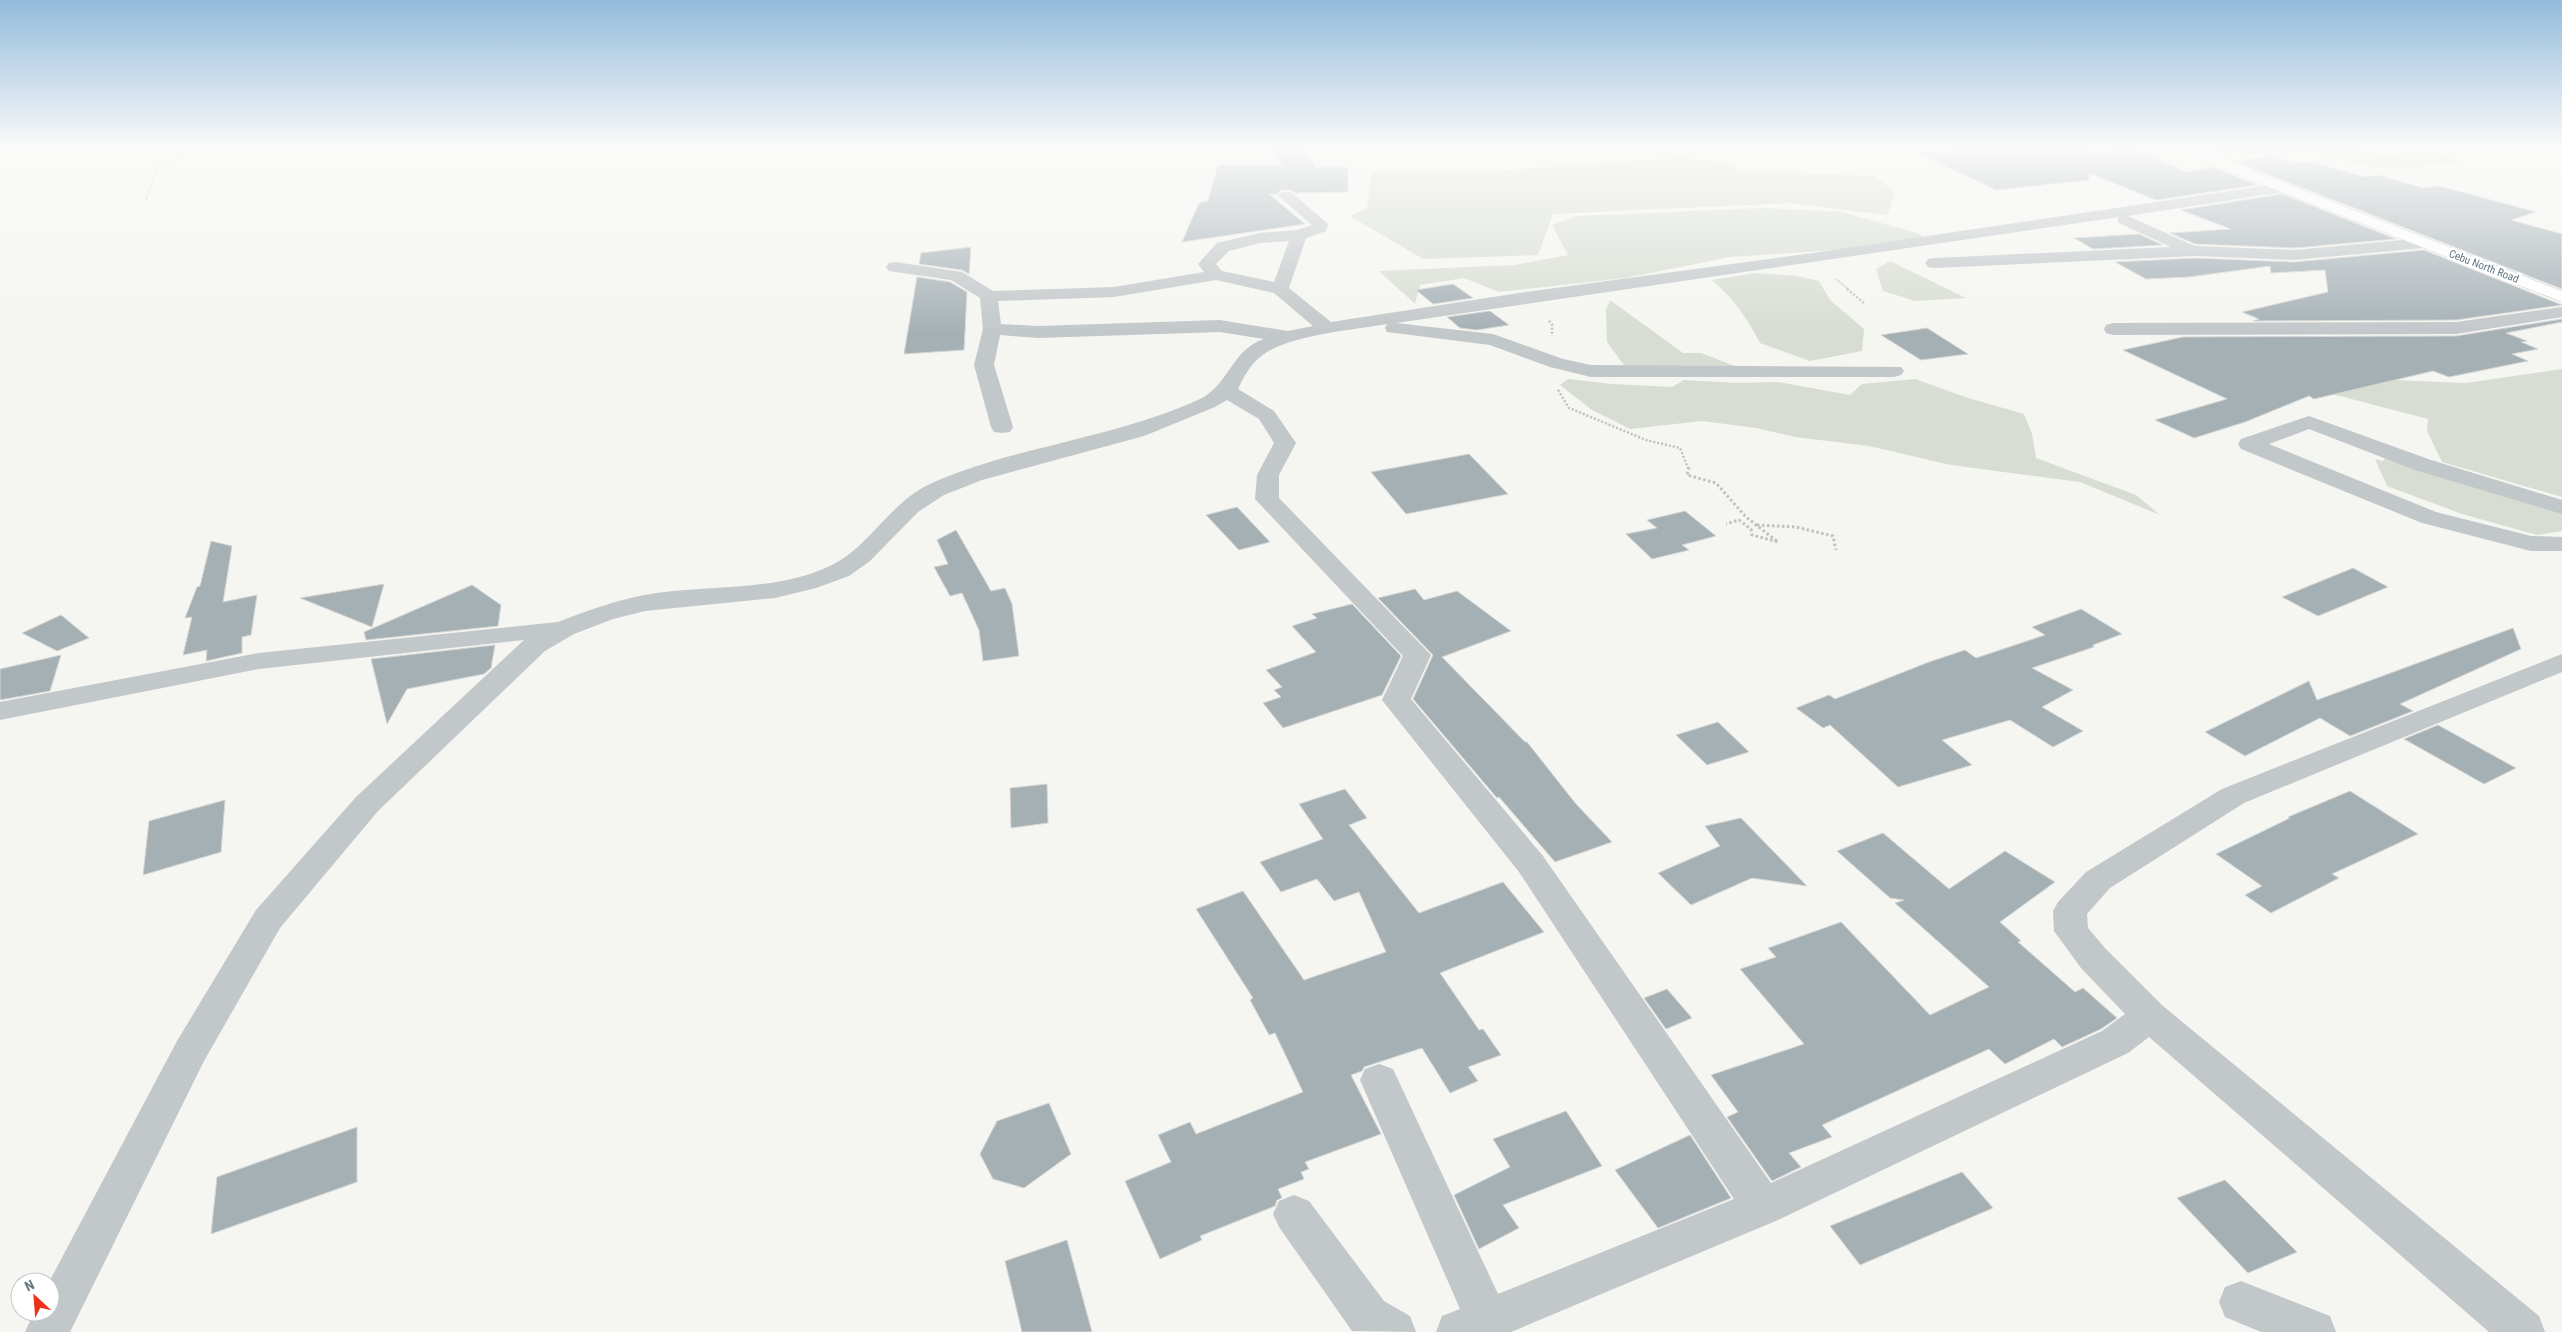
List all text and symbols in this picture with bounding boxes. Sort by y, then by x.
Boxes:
street label: Cebu North Road [2447,247,2521,286]
north arrow [10,1272,60,1322]
text: N [22,1276,37,1294]

